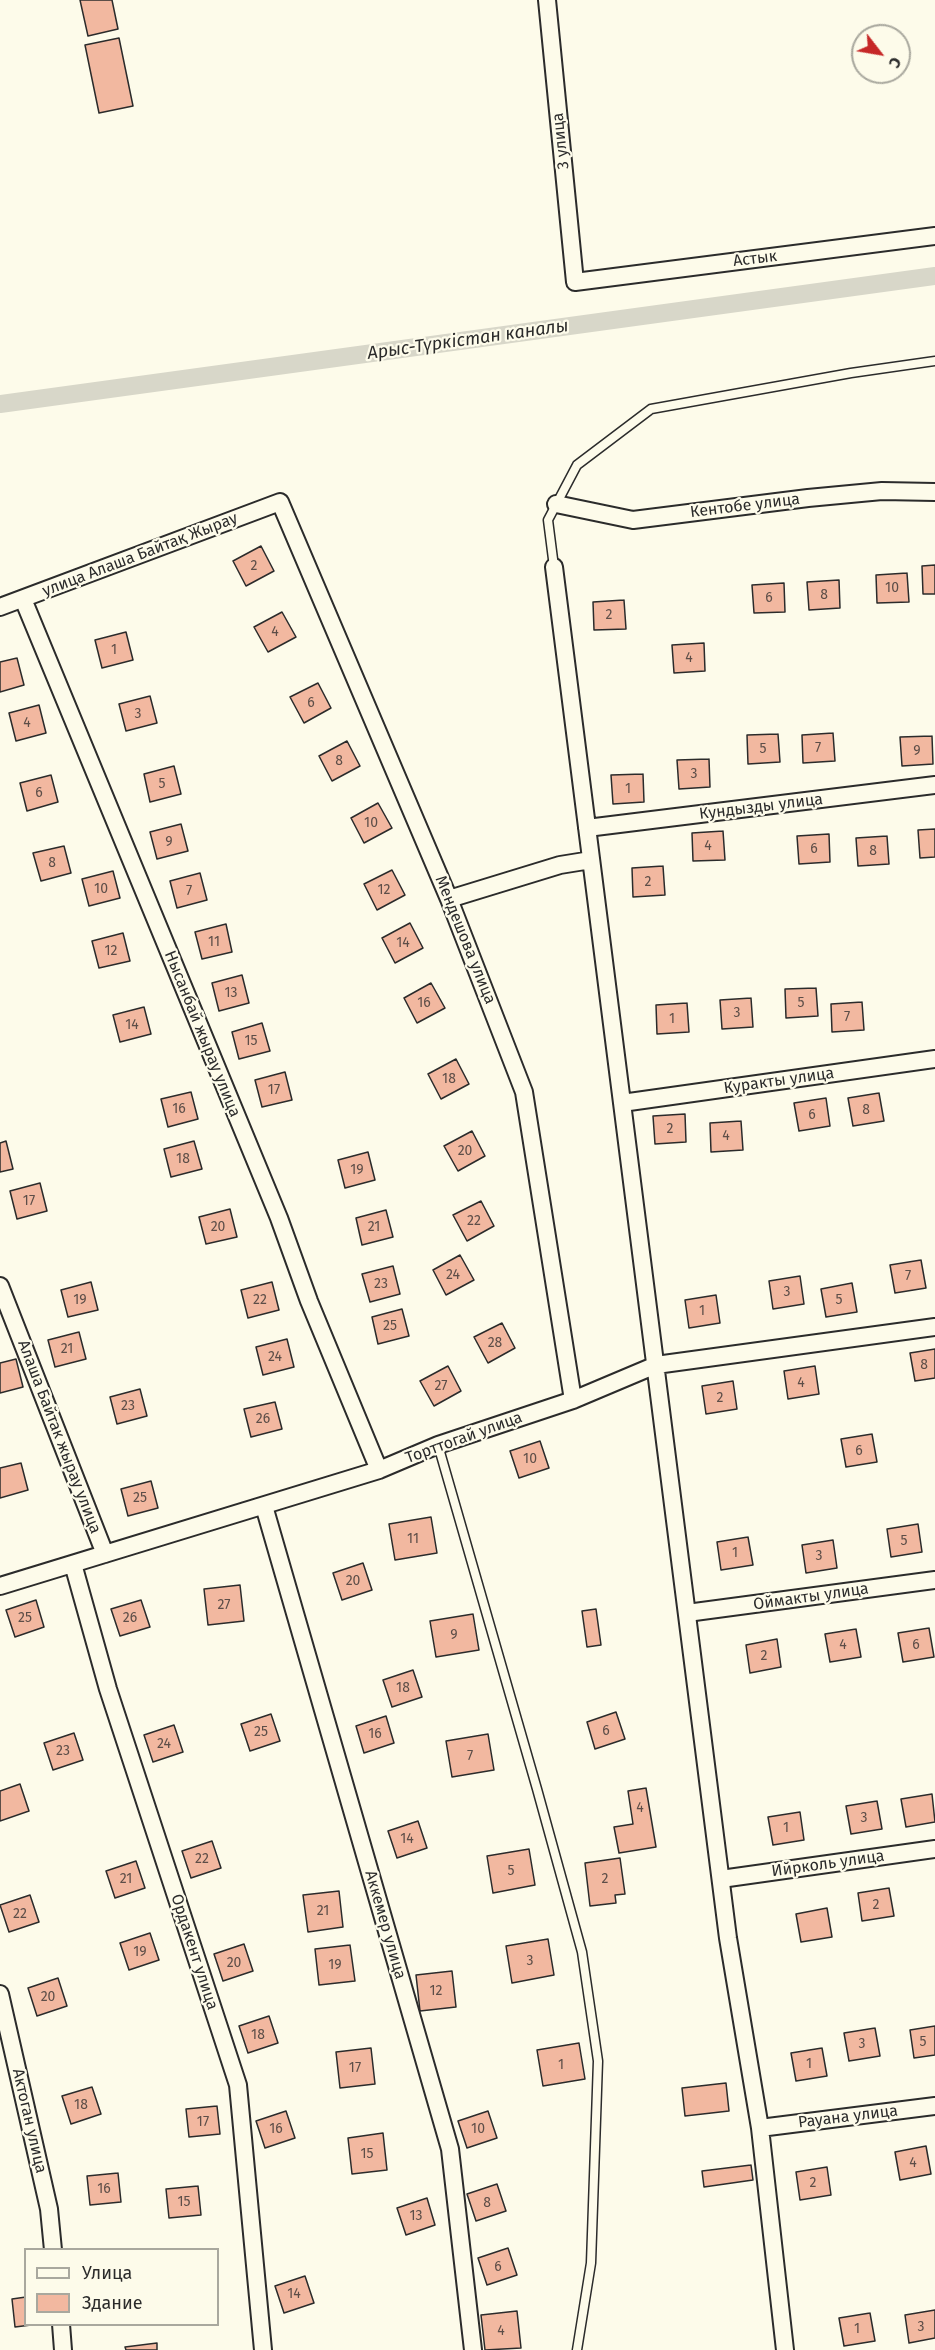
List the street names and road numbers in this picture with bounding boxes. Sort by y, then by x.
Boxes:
street label: 3 улица [548,112,574,170]
street label: Астык [732,247,778,271]
street label: Кентобе улица [689,490,801,522]
street label: улица Алаша Байтақ Жырау [40,509,240,601]
street label: Кундызды улица [698,790,824,824]
street label: Мендешова улица [430,873,500,1007]
street label: Нысанбай жырау улица [160,948,244,1120]
street label: Куракты улица [723,1064,835,1098]
street label: Алаша Байтак жырау улица [13,1337,105,1537]
street label: Торттогай улица [403,1408,525,1468]
street label: Оймакты улица [752,1579,870,1615]
street label: Ийрколь улица [770,1847,886,1881]
street label: Аккемер улица [360,1868,410,1982]
street label: Ордакент улица [166,1892,222,2012]
street label: Актоган улица [8,2067,50,2175]
street label: Рауана улица [797,2101,899,2133]

